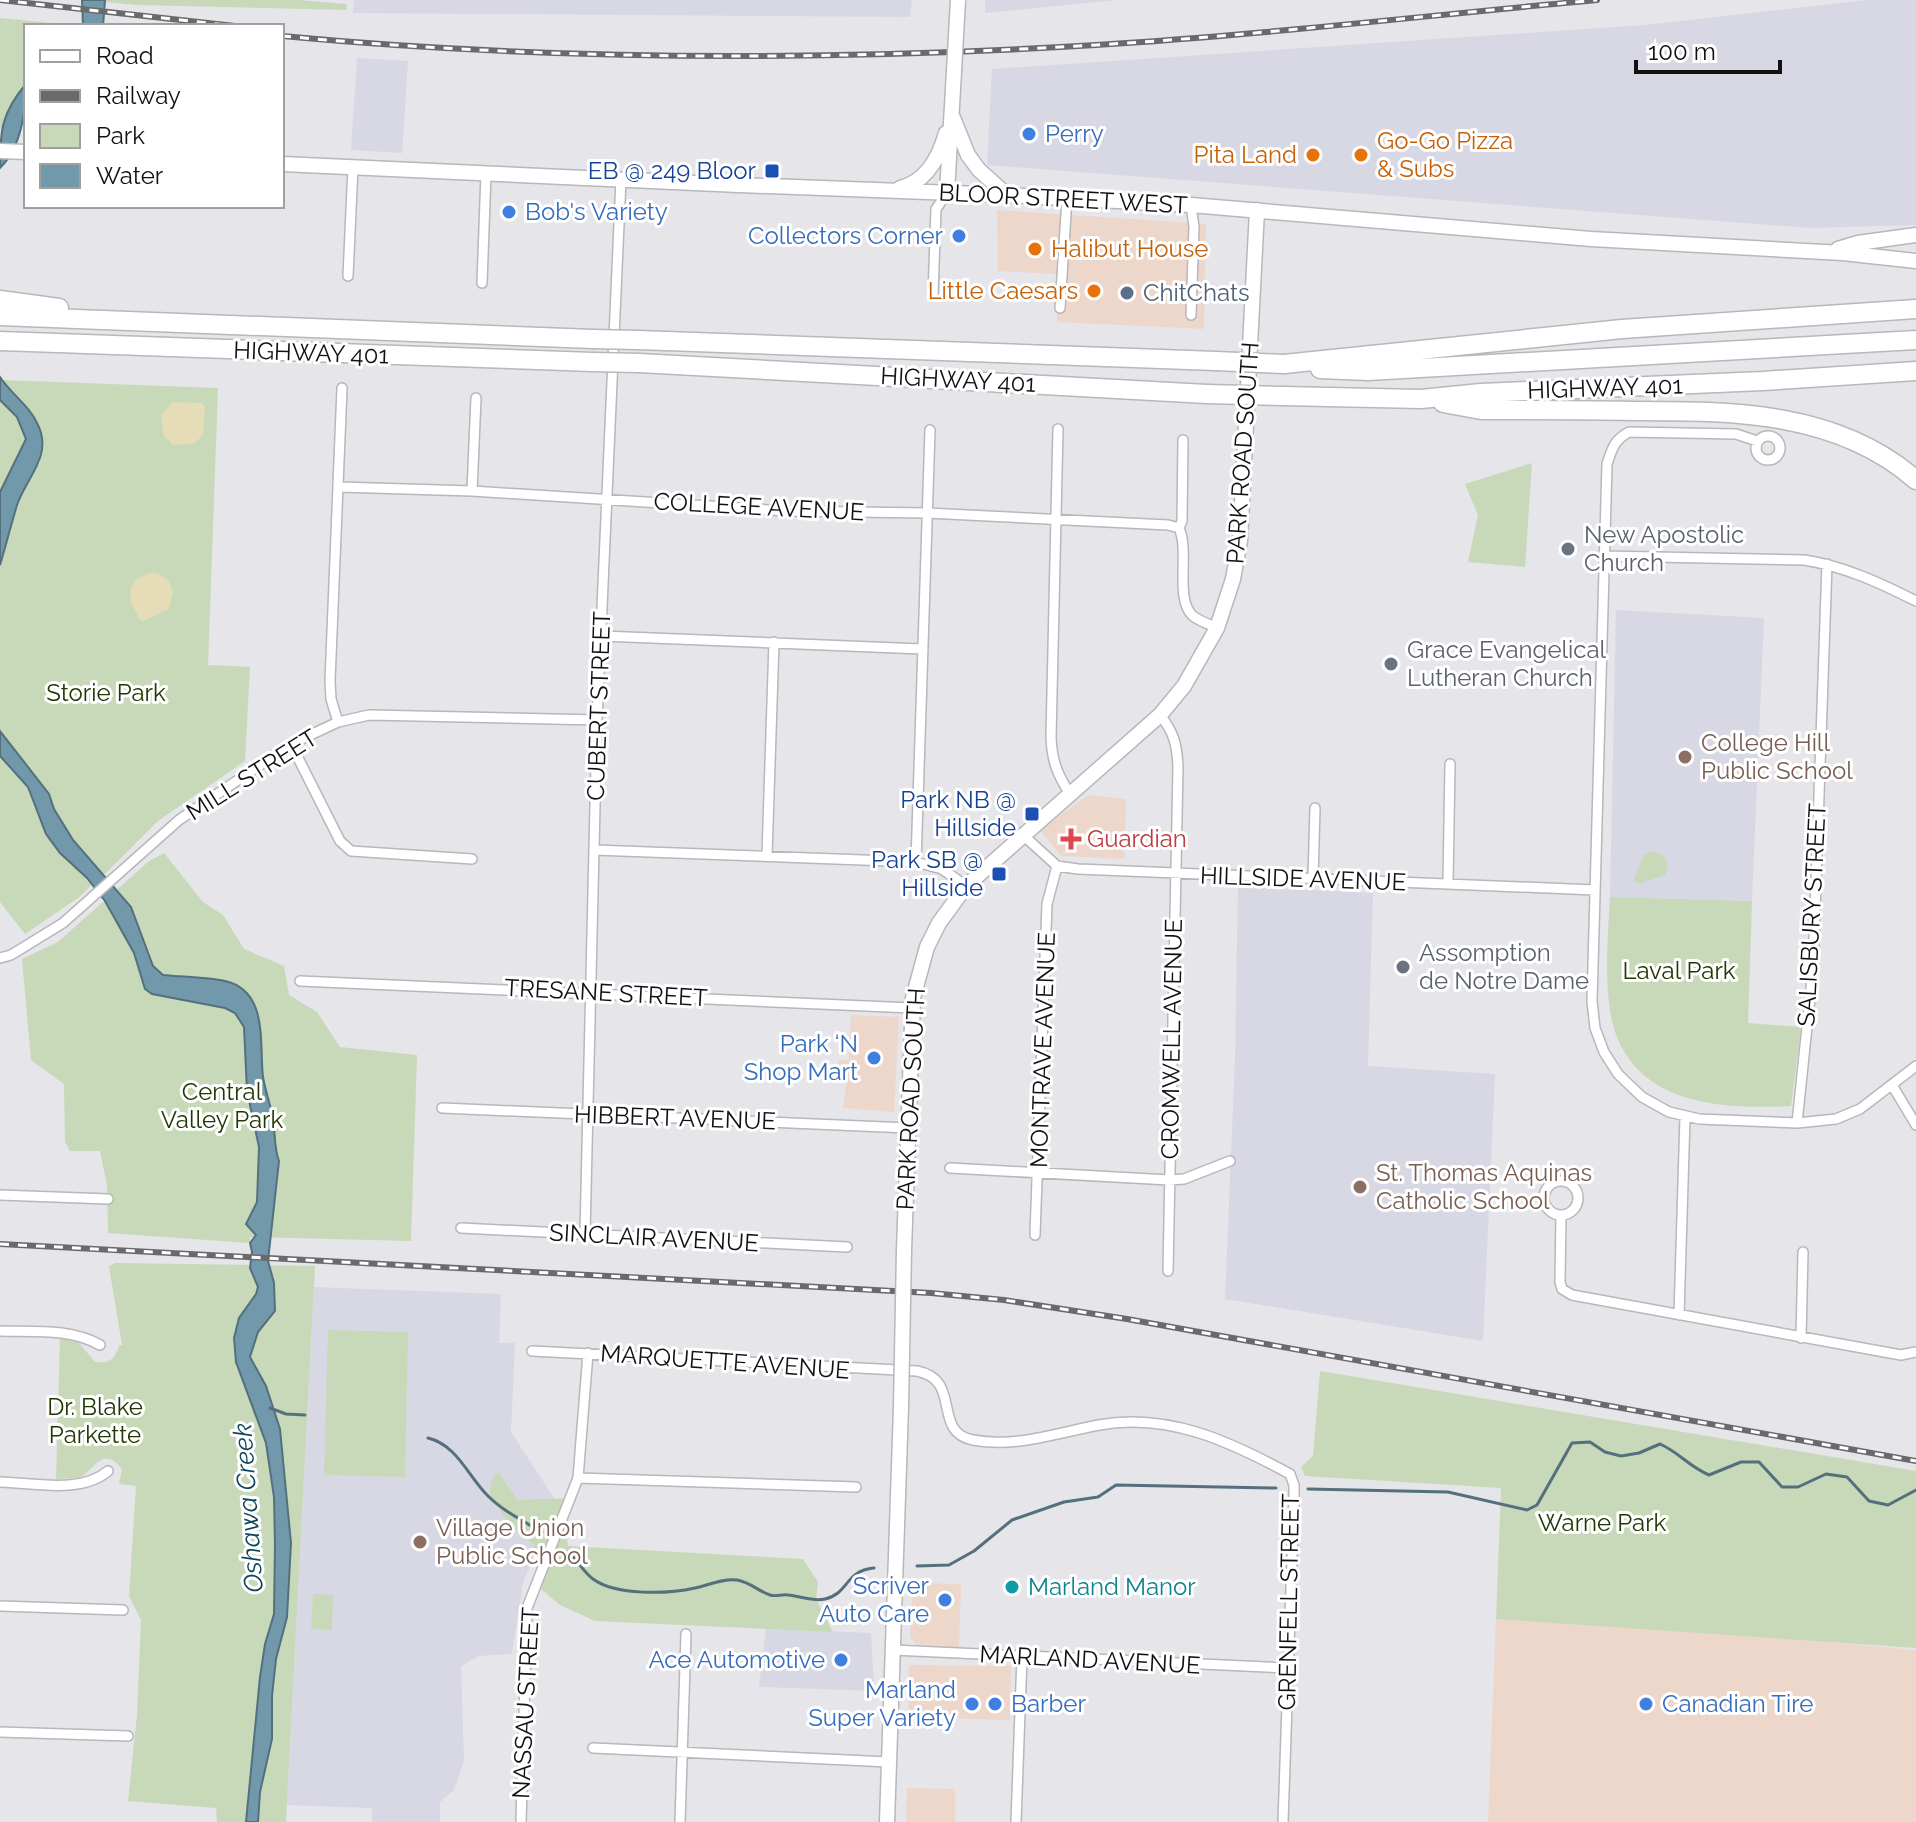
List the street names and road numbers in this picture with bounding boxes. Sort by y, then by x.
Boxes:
street label: BLOOR STREET WEST [938,177,1189,220]
street label: HIGHWAY 401 [233,335,389,370]
street label: PARK ROAD SOUTH [1220,341,1265,565]
street label: HIGHWAY 401 [880,361,1036,398]
street label: HIGHWAY 401 [1527,370,1683,405]
street label: COLLEGE AVENUE [653,487,865,526]
street label: CUBERT STREET [581,610,616,801]
street label: MILL STREET [181,723,323,826]
street label: SALISBURY STREET [1791,802,1832,1027]
street label: HILLSIDE AVENUE [1199,860,1407,897]
street label: CROMWELL AVENUE [1155,918,1188,1160]
street label: MONTRAVE AVENUE [1024,932,1061,1168]
street label: TRESANE STREET [504,973,709,1012]
street label: PARK ROAD SOUTH [890,987,931,1211]
street label: HIBBERT AVENUE [574,1099,776,1136]
street label: SINCLAIR AVENUE [549,1218,760,1257]
street label: MARQUETTE AVENUE [599,1338,851,1385]
street label: GRENFELL STREET [1272,1493,1305,1711]
street label: NASSAU STREET [506,1606,545,1799]
street label: MARLAND AVENUE [979,1639,1201,1680]

